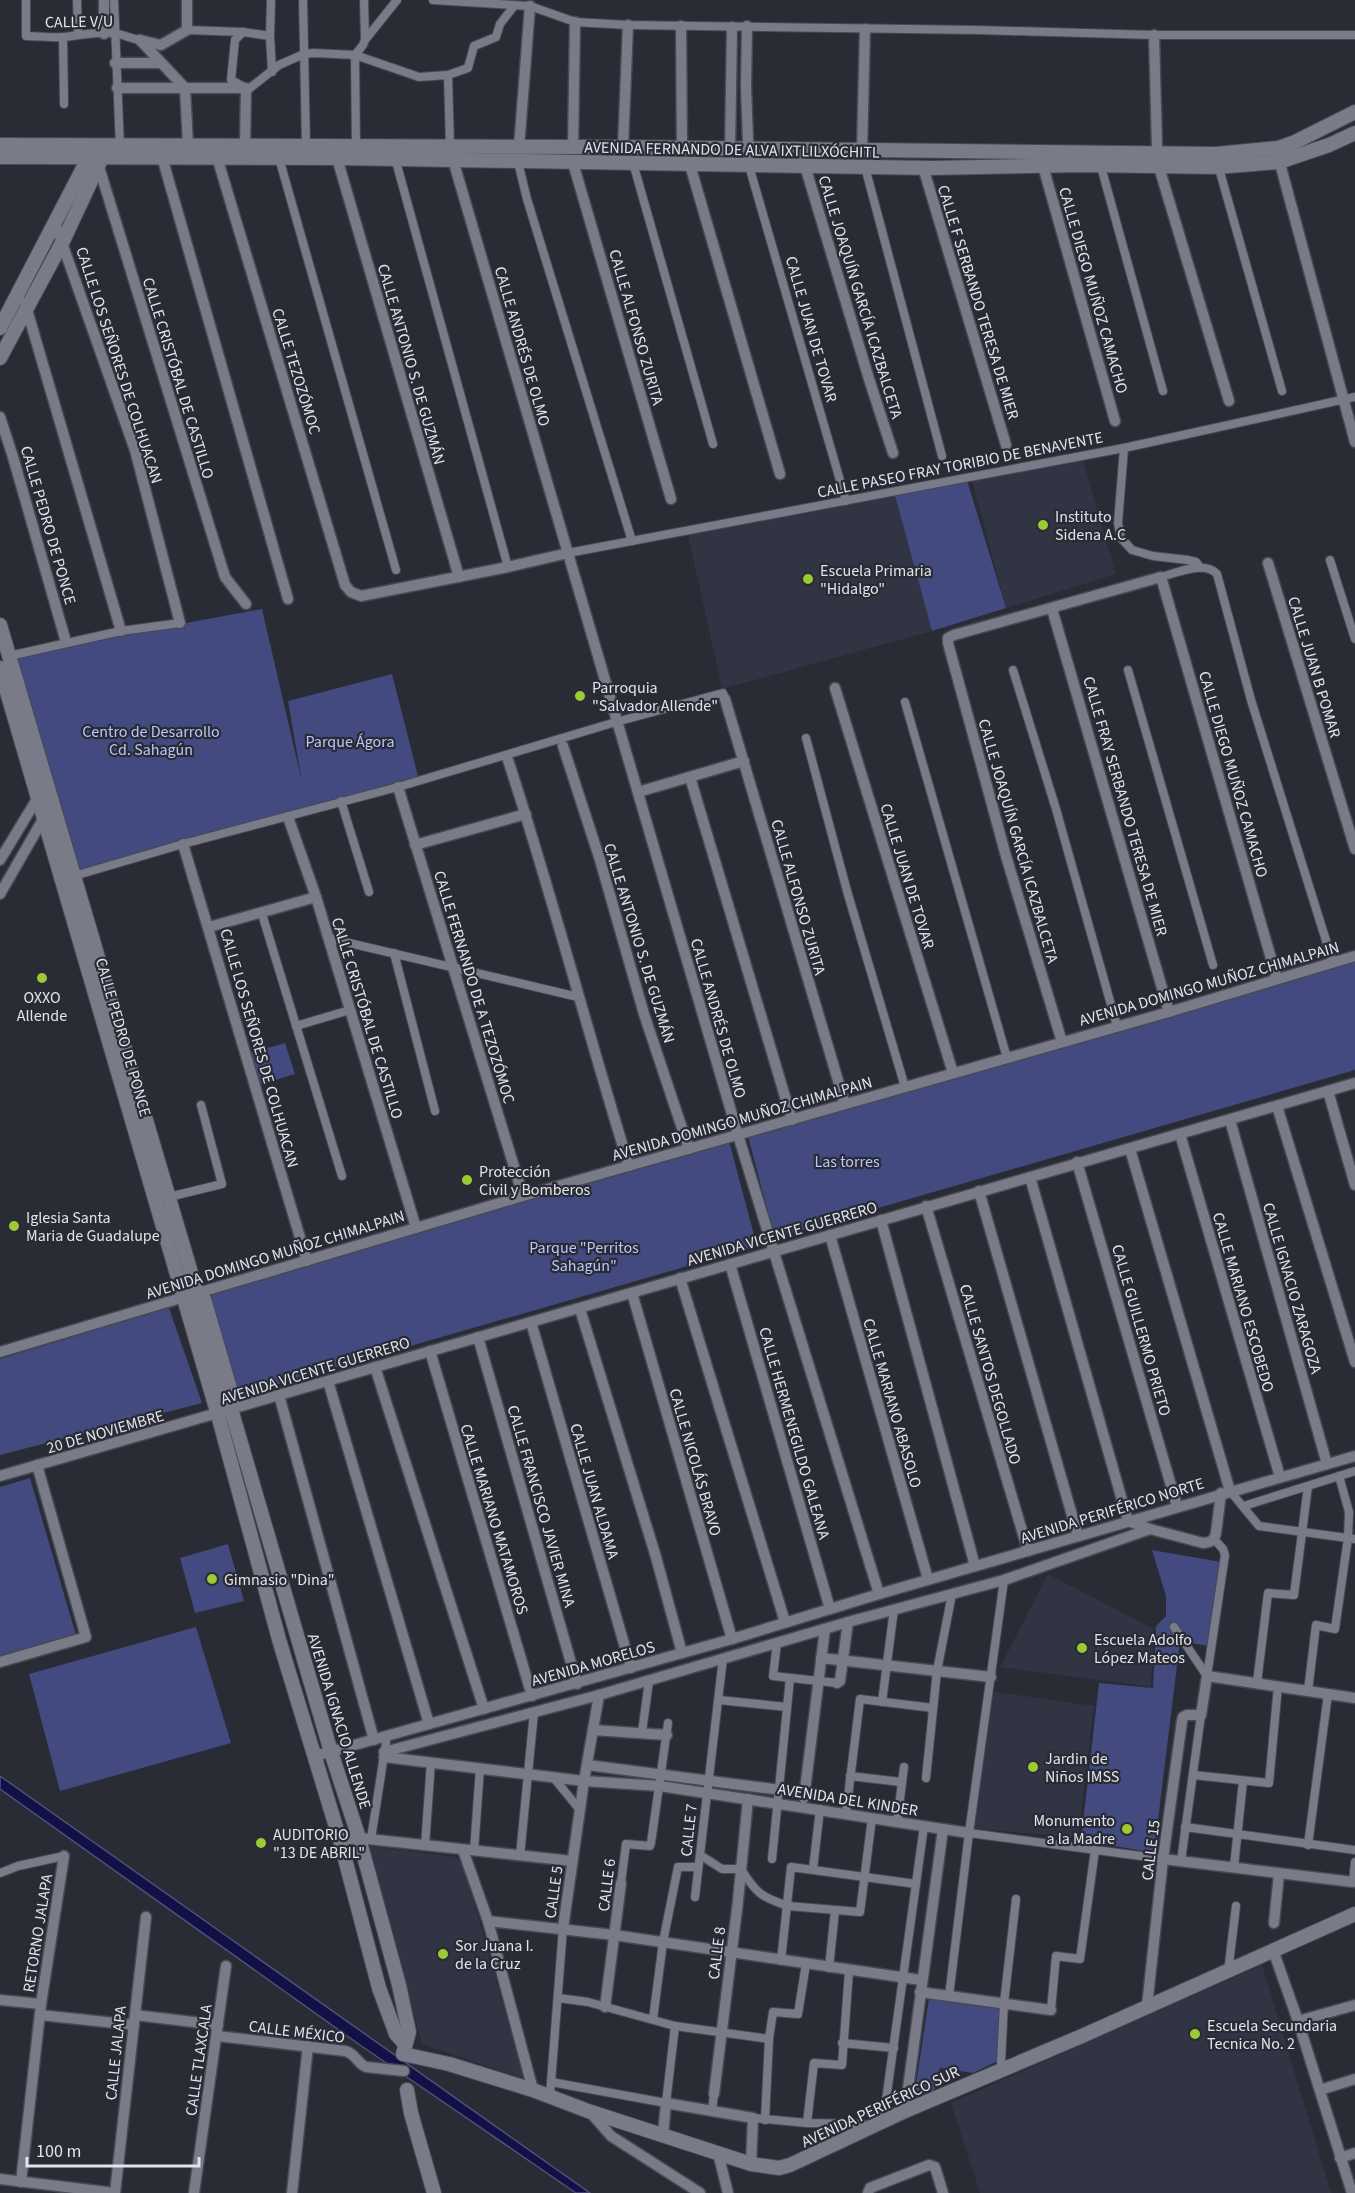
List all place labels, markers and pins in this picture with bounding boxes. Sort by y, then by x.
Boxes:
place label: Instituto Sidena A.C [1055,506,1126,546]
marker: Instituto Sidena A.C [1036,518,1050,532]
place label: Escuela Primaria "Hidalgo" [820,560,932,600]
marker: Escuela Primaria "Hidalgo" [801,572,815,586]
place label: Parroquia "Salvador Allende" [592,677,718,717]
marker: Parroquia "Salvador Allende" [573,689,587,703]
marker: OXXO Allende [35,971,49,985]
place label: OXXO Allende [17,987,67,1027]
place label: Protección Civil y Bomberos [479,1161,591,1201]
marker: Protección Civil y Bomberos [460,1173,474,1187]
place label: Iglesia Santa Maria de Guadalupe [26,1207,160,1247]
marker: Iglesia Santa Maria de Guadalupe [7,1219,21,1233]
place label: Gimnasio "Dina" [224,1569,335,1591]
marker: Gimnasio "Dina" [205,1572,219,1586]
place label: Escuela Adolfo López Mateos [1094,1629,1192,1669]
marker: Escuela Adolfo López Mateos [1075,1641,1089,1655]
place label: Jardin de Niños IMSS [1045,1748,1119,1788]
marker: Jardin de Niños IMSS [1026,1760,1040,1774]
place label: Monumento a la Madre [1033,1810,1115,1850]
marker: Monumento a la Madre [1120,1822,1134,1836]
place label: AUDITORIO "13 DE ABRIL" [273,1824,365,1864]
marker: AUDITORIO "13 DE ABRIL" [254,1836,268,1850]
place label: Sor Juana I. de la Cruz [455,1935,534,1975]
marker: Sor Juana I. de la Cruz [436,1947,450,1961]
place label: Escuela Secundaria Tecnica No. 2 [1207,2015,1337,2055]
marker: Escuela Secundaria Tecnica No. 2 [1188,2027,1202,2041]

